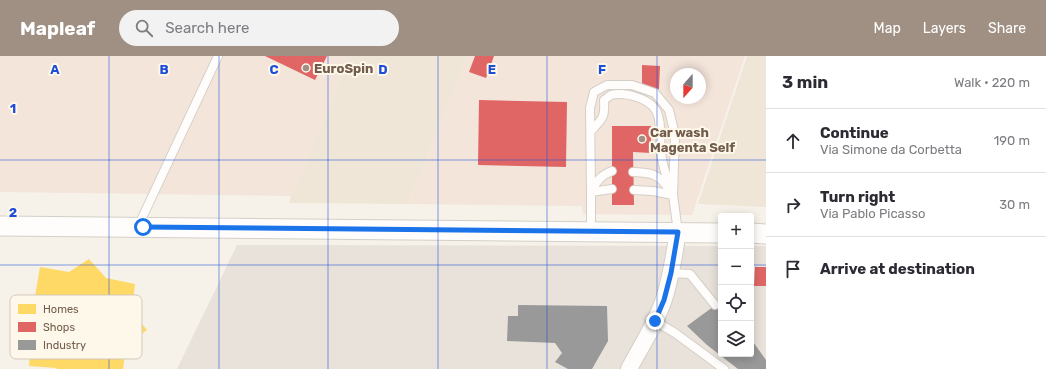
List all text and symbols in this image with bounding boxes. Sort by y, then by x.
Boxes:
search box [119,10,399,46]
text: Mapleaf [20,17,95,40]
icon: search [133,17,155,39]
text: Search here [165,19,249,37]
text: Map [874,20,901,37]
text: Layers [923,20,966,37]
text: Share [988,20,1026,37]
place label: EuroSpin [314,61,373,76]
text: A [50,62,60,77]
text: B [159,62,169,77]
text: C [269,62,279,77]
text: D [378,62,388,77]
text: E [488,62,496,77]
text: F [598,62,606,77]
marker: EuroSpin [301,63,311,73]
north arrow [670,68,706,104]
text: 3 min [782,72,828,92]
text: Walk · 220 m [954,75,1030,90]
text: 1 [10,101,16,116]
text: Continue [820,124,889,142]
place label: Car wash Magenta Self [650,125,735,155]
icon: ahead [782,130,804,152]
text: 190 m [994,133,1030,148]
marker: Car wash Magenta Self [637,134,647,144]
text: Via Simone da Corbetta [820,142,962,157]
text: Turn right [820,188,895,206]
icon: right [782,194,804,216]
text: 30 m [999,197,1030,212]
text: 2 [9,205,17,220]
text: Via Pablo Picasso [820,206,925,221]
map controls [718,213,754,357]
button: + [718,213,754,249]
route start [134,218,152,236]
button: − [718,249,754,285]
icon: arrive [782,258,804,280]
text: Arrive at destination [820,260,975,278]
button: locate [718,285,754,321]
legend [10,295,142,359]
text: Homes [43,303,79,316]
route end [646,312,664,330]
text: Shops [43,321,75,334]
button: layers [718,321,754,357]
text: Industry [43,339,86,352]

